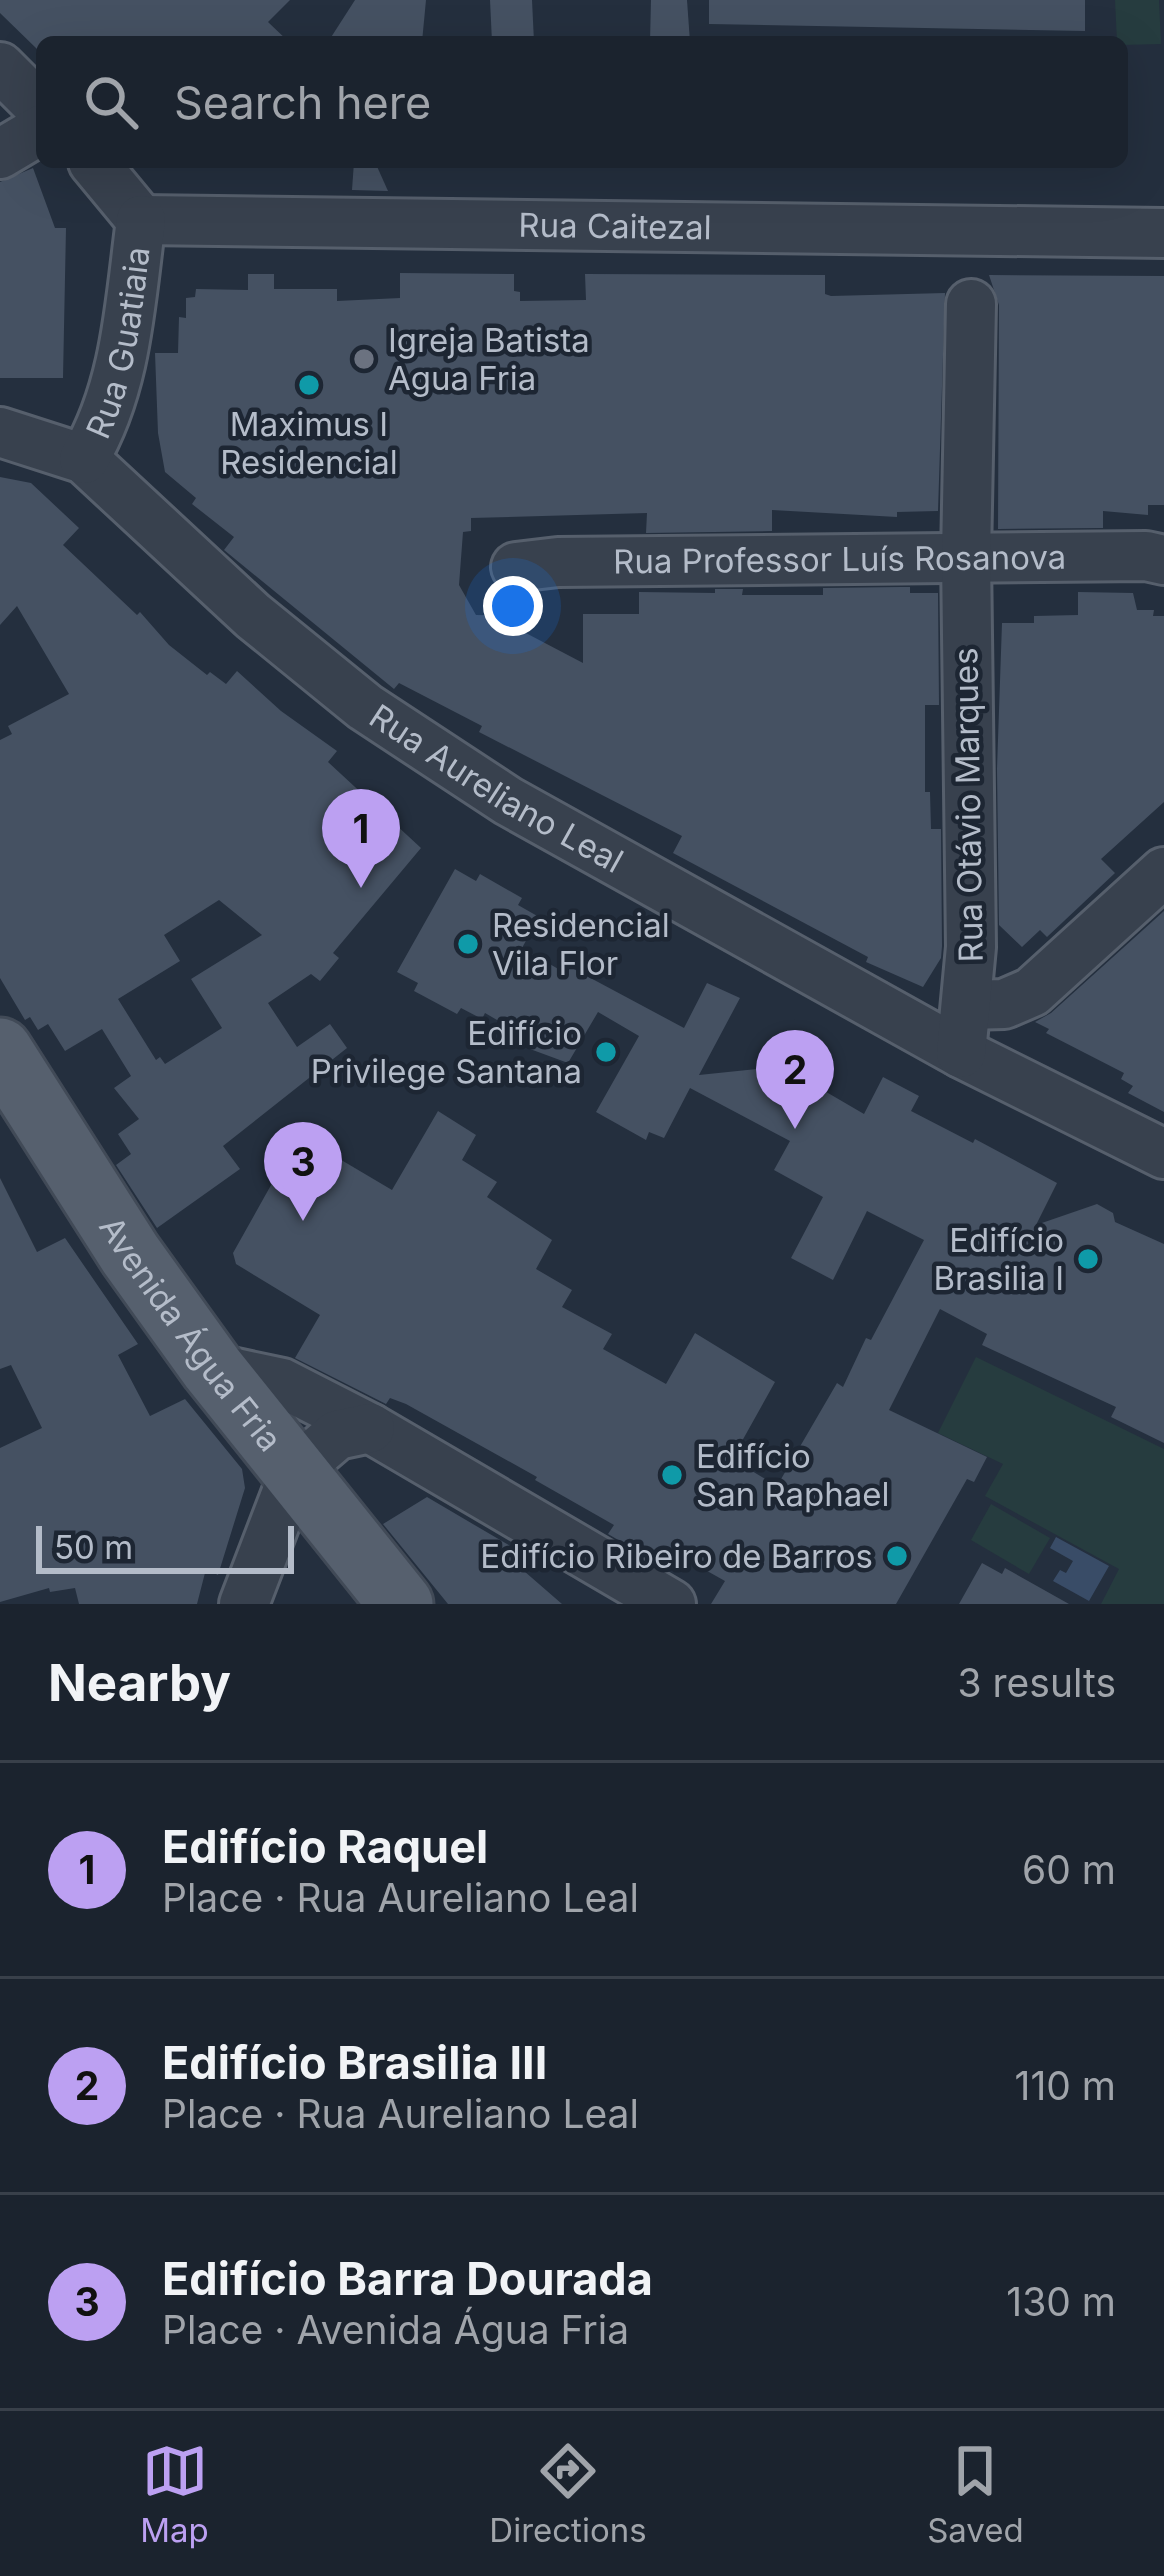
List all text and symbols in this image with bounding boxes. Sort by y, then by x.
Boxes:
search box [36,36,1128,168]
icon: search [78,69,144,135]
text: Search here [174,75,431,130]
street label: Rua Caitezal [518,205,712,247]
street label: Rua Guatiaia [78,245,158,444]
place label: Igreja Batista Agua Fria [388,320,590,398]
marker: Igreja Batista Agua Fria [351,346,377,372]
marker: Maximus I Residencial [296,372,322,398]
place label: Maximus I Residencial [220,404,398,482]
street label: Rua Professor Luís Rosanova [613,537,1066,581]
your location [483,576,543,636]
street label: Rua Otávio Marques [945,647,991,963]
street label: Rua Aureliano Leal [362,696,630,881]
pin: 1 [322,789,400,888]
place label: Residencial Vila Flor [492,905,670,983]
marker: Residencial Vila Flor [455,931,481,957]
place label: Edifício Privilege Santana [311,1013,582,1091]
pin: 2 [756,1030,834,1129]
marker: Edifício Privilege Santana [593,1039,619,1065]
pin: 3 [264,1122,342,1221]
street label: Avenida Água Fria [91,1209,290,1459]
place label: Edifício Brasilia I [933,1220,1064,1298]
marker: Edifício Brasilia I [1075,1246,1101,1272]
place label: Edifício San Raphael [696,1436,890,1514]
marker: Edifício San Raphael [659,1462,685,1488]
scale bar [36,1520,294,1573]
text: 50 m [54,1527,133,1567]
place label: Edifício Ribeiro de Barros [480,1536,873,1576]
marker: Edifício Ribeiro de Barros [884,1543,910,1569]
text: Nearby [48,1652,231,1713]
text: 3 results [958,1659,1116,1706]
text: Edifício Raquel [162,1819,488,1874]
text: 1 [79,1846,95,1893]
text: 60 m [1022,1846,1116,1893]
text: Place · Rua Aureliano Leal [162,1874,639,1921]
text: Edifício Brasilia III [162,2035,547,2090]
text: 2 [75,2062,99,2109]
text: 110 m [1015,2062,1116,2109]
text: Place · Rua Aureliano Leal [162,2090,639,2137]
text: Edifício Barra Dourada [162,2251,653,2306]
text: 3 [74,2278,100,2325]
text: 130 m [1006,2278,1116,2325]
text: Place · Avenida Água Fria [162,2306,629,2353]
tab: Map [140,2438,209,2550]
tab: Directions [489,2438,647,2550]
tab: Saved [927,2438,1024,2550]

